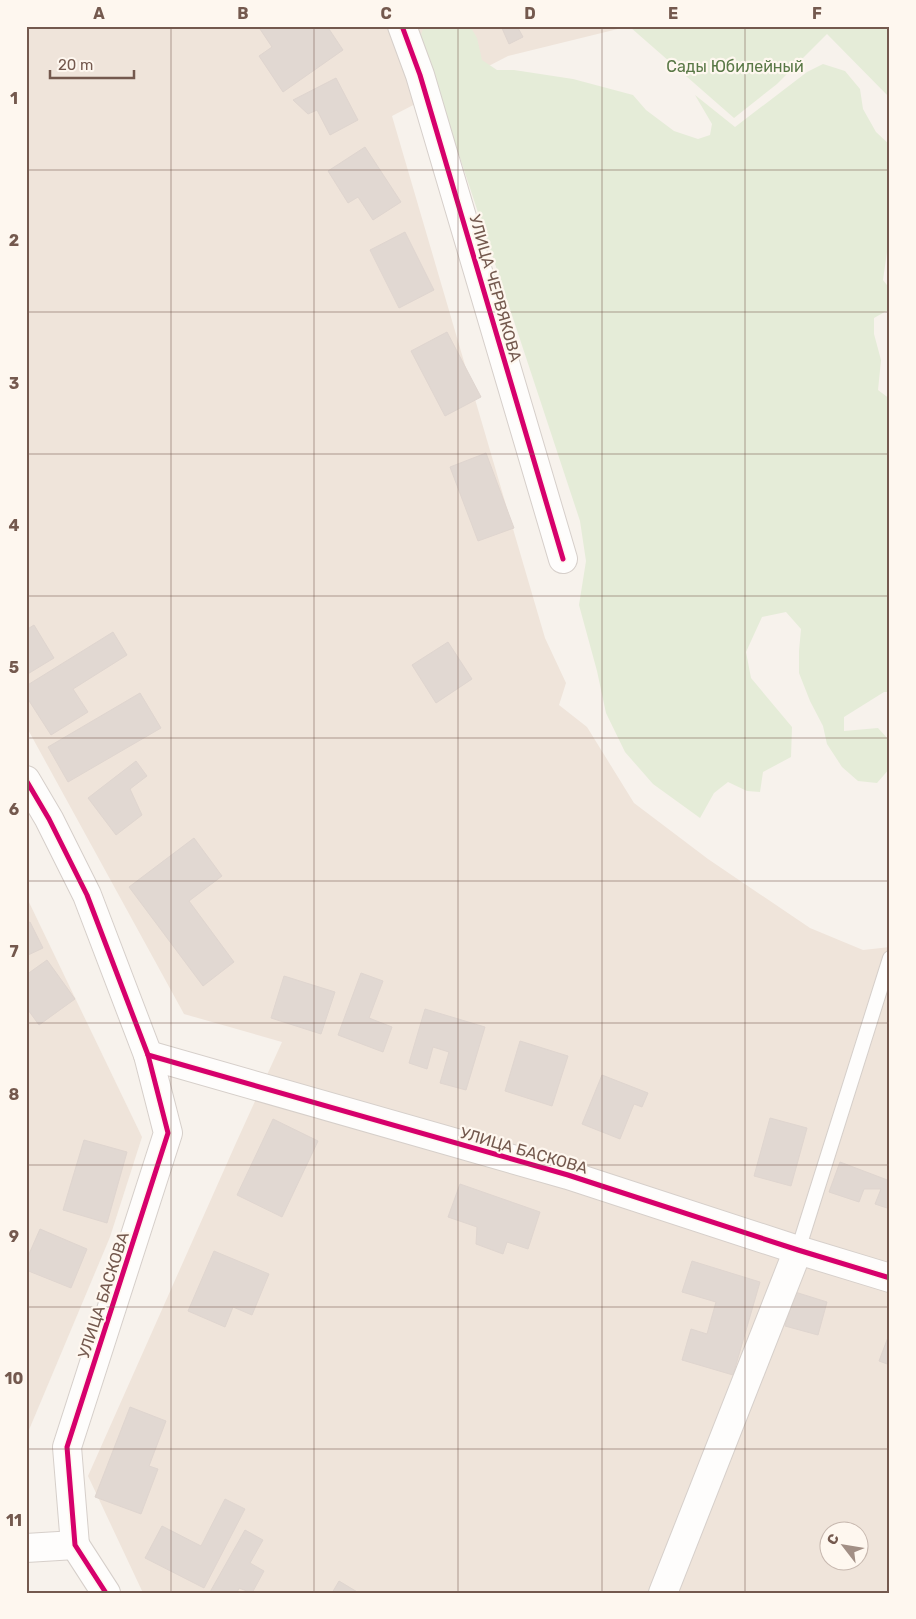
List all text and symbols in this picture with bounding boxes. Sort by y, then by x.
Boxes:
text: A [93,4,105,23]
text: B [237,4,249,23]
text: C [380,4,392,23]
text: D [524,4,536,23]
text: E [668,4,678,23]
text: F [812,4,822,23]
scale bar [50,48,134,80]
text: 20 m [58,56,93,74]
park label: Сады Юбилейный [666,57,804,76]
text: 1 [10,89,18,108]
street label: УЛИЦА ЧЕРВЯКОВА [465,212,526,364]
text: 2 [9,231,19,250]
text: 3 [9,374,19,393]
text: 4 [9,516,20,535]
text: 5 [9,658,19,677]
text: 6 [9,800,19,819]
text: 7 [9,942,19,961]
text: 8 [9,1085,20,1104]
street label: УЛИЦА БАСКОВА [458,1123,590,1178]
text: 9 [9,1227,19,1246]
street label: УЛИЦА БАСКОВА [74,1229,133,1361]
text: 10 [5,1369,24,1388]
text: 11 [6,1511,22,1530]
north arrow [818,1522,868,1572]
text: С [823,1531,843,1548]

